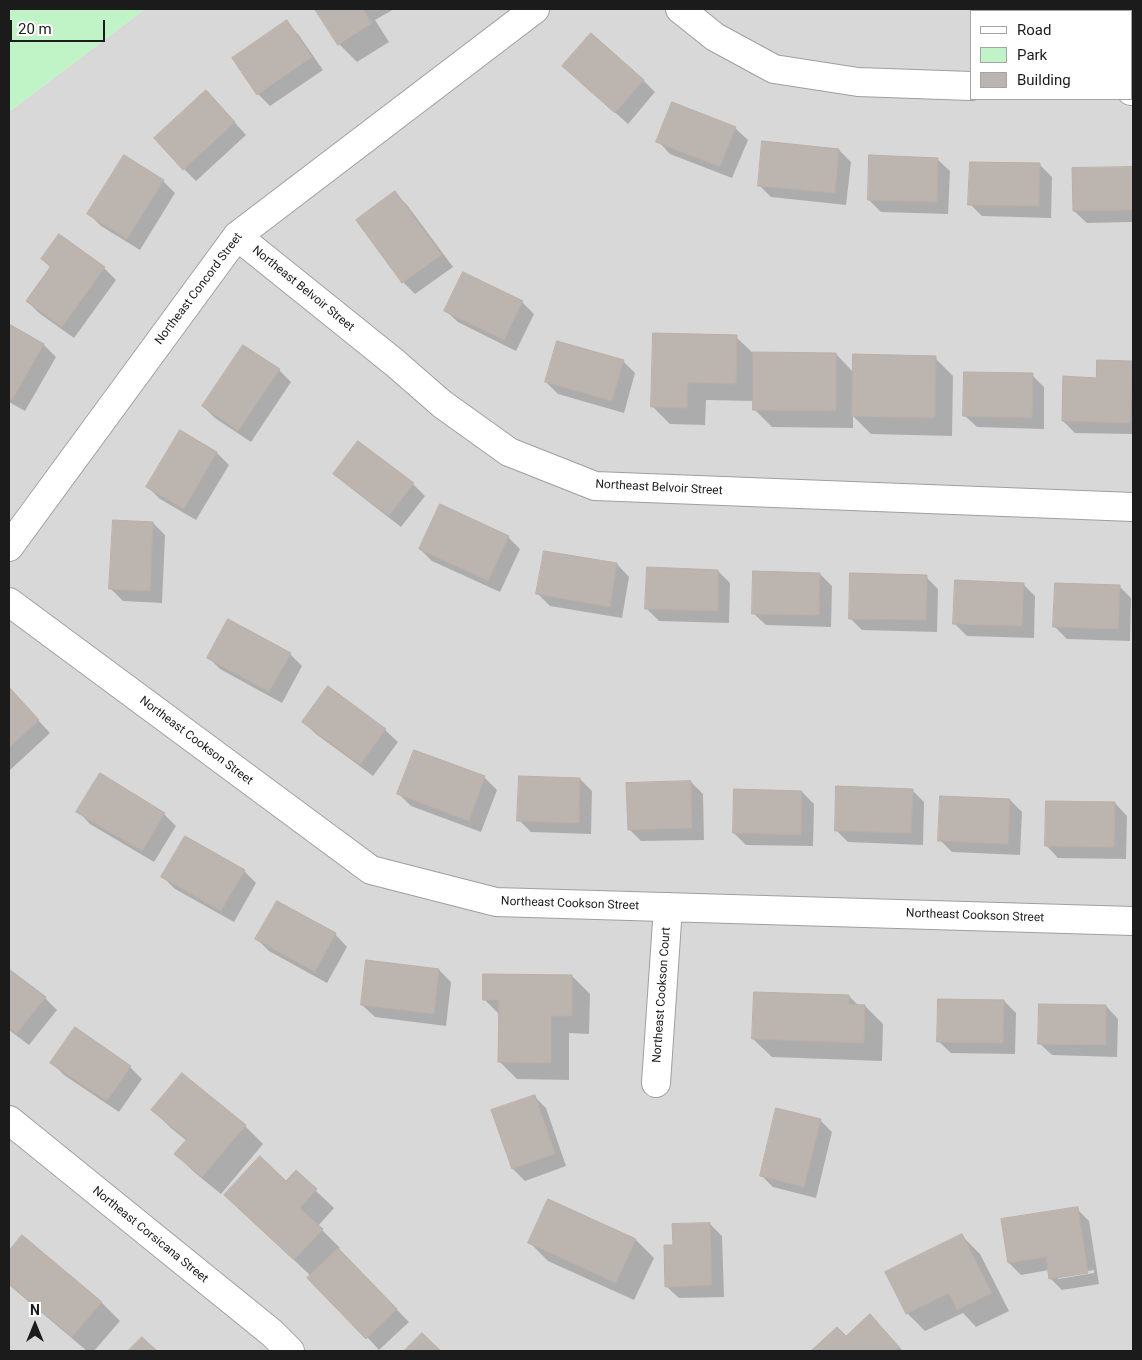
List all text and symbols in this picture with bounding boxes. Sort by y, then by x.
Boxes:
scale bar [12,10,108,42]
legend [970,10,1132,100]
text: 20 m [18,20,52,38]
text: Road [1017,21,1051,39]
text: Park [1017,46,1047,64]
text: Building [1017,71,1071,89]
street label: Northeast Concord Street [152,230,246,348]
street label: Northeast Belvoir Street [249,243,357,335]
street label: Northeast Belvoir Street [595,477,723,499]
street label: Northeast Cookson Street [136,694,256,788]
street label: Northeast Cookson Street [501,894,639,914]
street label: Northeast Cookson Street [906,906,1044,926]
street label: Northeast Cookson Court [650,927,674,1063]
street label: Northeast Corsicana Street [89,1184,211,1286]
north arrow [10,1300,60,1350]
text: N [30,1302,40,1318]

